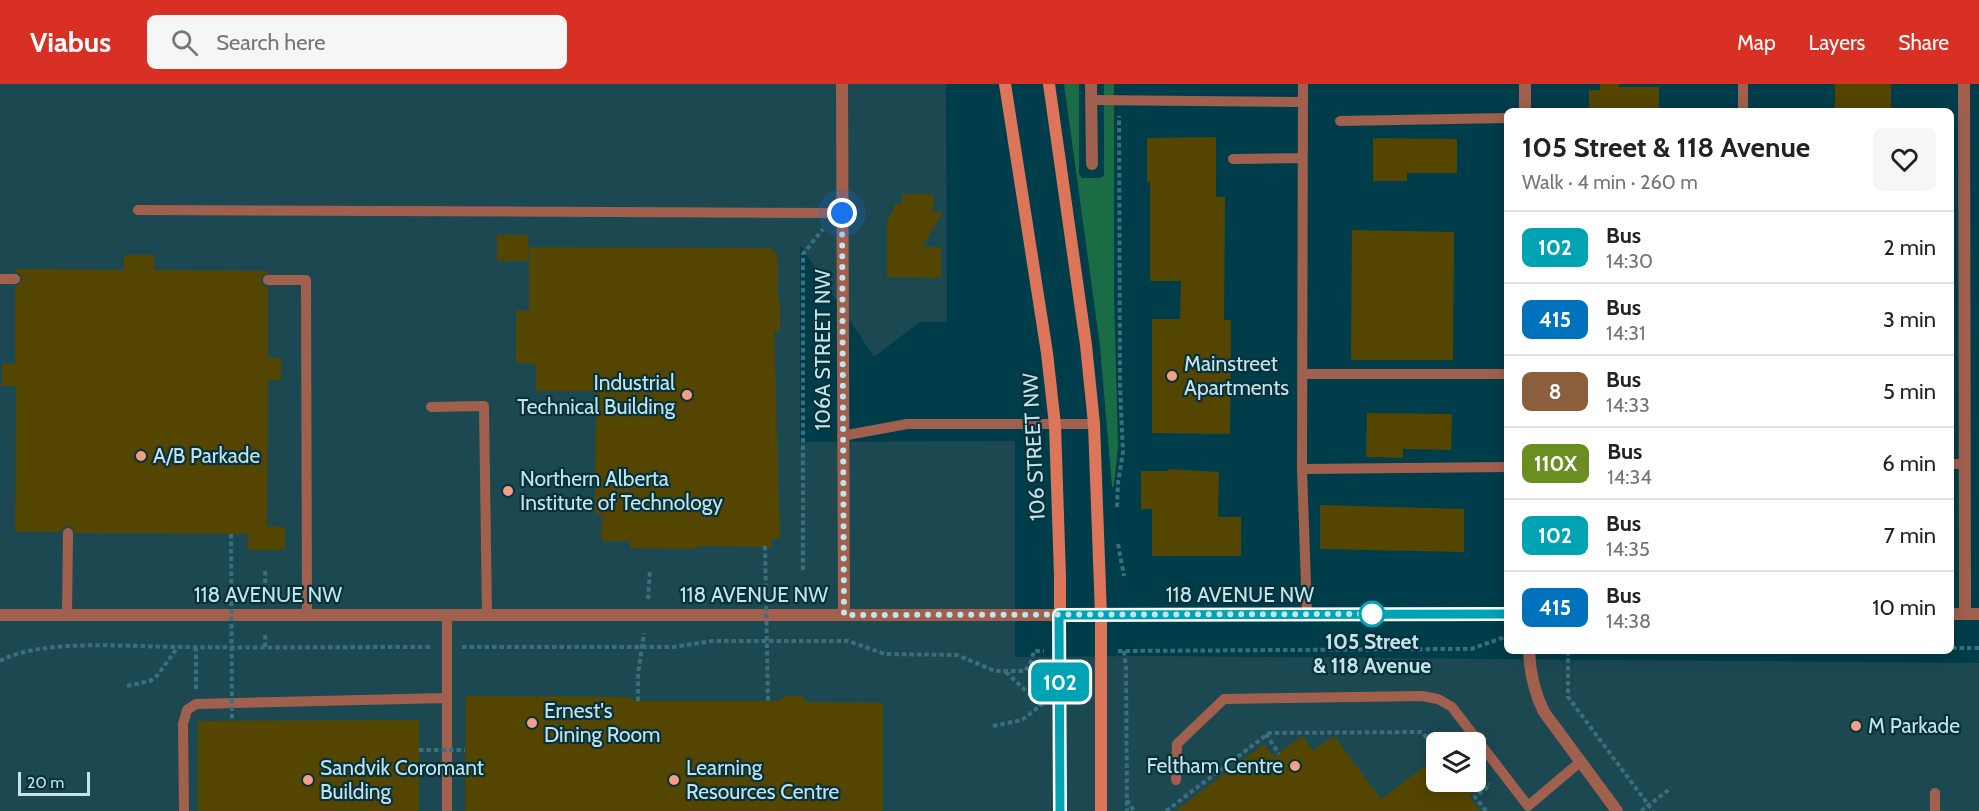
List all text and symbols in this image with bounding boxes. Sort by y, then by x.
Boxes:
search box [147,15,567,69]
text: Viabus [30,25,111,59]
icon: search [168,26,201,59]
text: Search here [216,29,325,56]
text: Map [1737,30,1776,55]
text: Layers [1809,30,1865,55]
text: Share [1898,30,1949,55]
button: heart [1873,128,1936,191]
text: 105 Street & 118 Avenue [1522,130,1810,164]
text: Walk · 4 min · 260 m [1522,170,1698,194]
your location [827,198,857,228]
text: Bus [1606,222,1641,249]
text: 2 min [1883,234,1936,261]
text: 102 [1538,235,1572,260]
text: 14:30 [1606,249,1653,273]
street label: 106A STREET NW [810,269,835,431]
text: Bus [1606,294,1641,321]
text: 3 min [1883,306,1936,333]
text: 415 [1539,307,1571,332]
text: 14:31 [1606,321,1646,345]
place label: Mainstreet Apartments [1184,351,1289,400]
text: Bus [1606,366,1641,393]
marker: Mainstreet Apartments [1165,369,1179,383]
place label: Industrial Technical Building [517,370,676,419]
street label: 106 STREET NW [1017,372,1050,522]
text: 5 min [1883,378,1936,405]
text: 8 [1549,379,1561,404]
marker: Industrial Technical Building [680,388,694,402]
text: 14:33 [1606,393,1650,417]
text: Bus [1607,438,1642,465]
place label: A/B Parkade [153,443,260,468]
marker: A/B Parkade [134,449,148,463]
text: 6 min [1882,450,1936,477]
text: 110X [1534,451,1577,476]
text: 14:34 [1607,465,1652,489]
place label: Northern Alberta Institute of Technology [520,466,723,515]
marker: Northern Alberta Institute of Technology [501,484,515,498]
text: Bus [1606,510,1641,537]
text: 7 min [1884,522,1936,549]
text: 102 [1538,523,1572,548]
text: 14:35 [1606,537,1650,561]
street label: 118 AVENUE NW [194,582,342,607]
street label: 118 AVENUE NW [680,582,828,607]
street label: 118 AVENUE NW [1166,582,1314,607]
text: Bus [1606,582,1641,609]
text: 10 min [1872,594,1936,621]
text: 415 [1539,595,1571,620]
marker: 105 Street & 118 Avenue [1359,601,1385,627]
text: 14:38 [1606,609,1651,633]
place label: 105 Street & 118 Avenue [1313,629,1431,678]
line badge: 102 [1026,662,1094,702]
text: 102 [1043,670,1077,695]
place label: Ernest's Dining Room [544,698,660,747]
place label: M Parkade [1868,713,1960,738]
marker: Ernest's Dining Room [525,716,539,730]
marker: M Parkade [1849,719,1863,733]
map controls [1426,732,1486,792]
button: layers [1426,732,1486,792]
place label: Feltham Centre [1147,753,1283,778]
place label: Sandvik Coromant Building [320,755,484,804]
place label: Learning Resources Centre [686,755,840,804]
marker: Feltham Centre [1288,759,1302,773]
scale bar [18,769,90,796]
text: 20 m [27,773,64,792]
marker: Sandvik Coromant Building [301,773,315,787]
marker: Learning Resources Centre [667,773,681,787]

